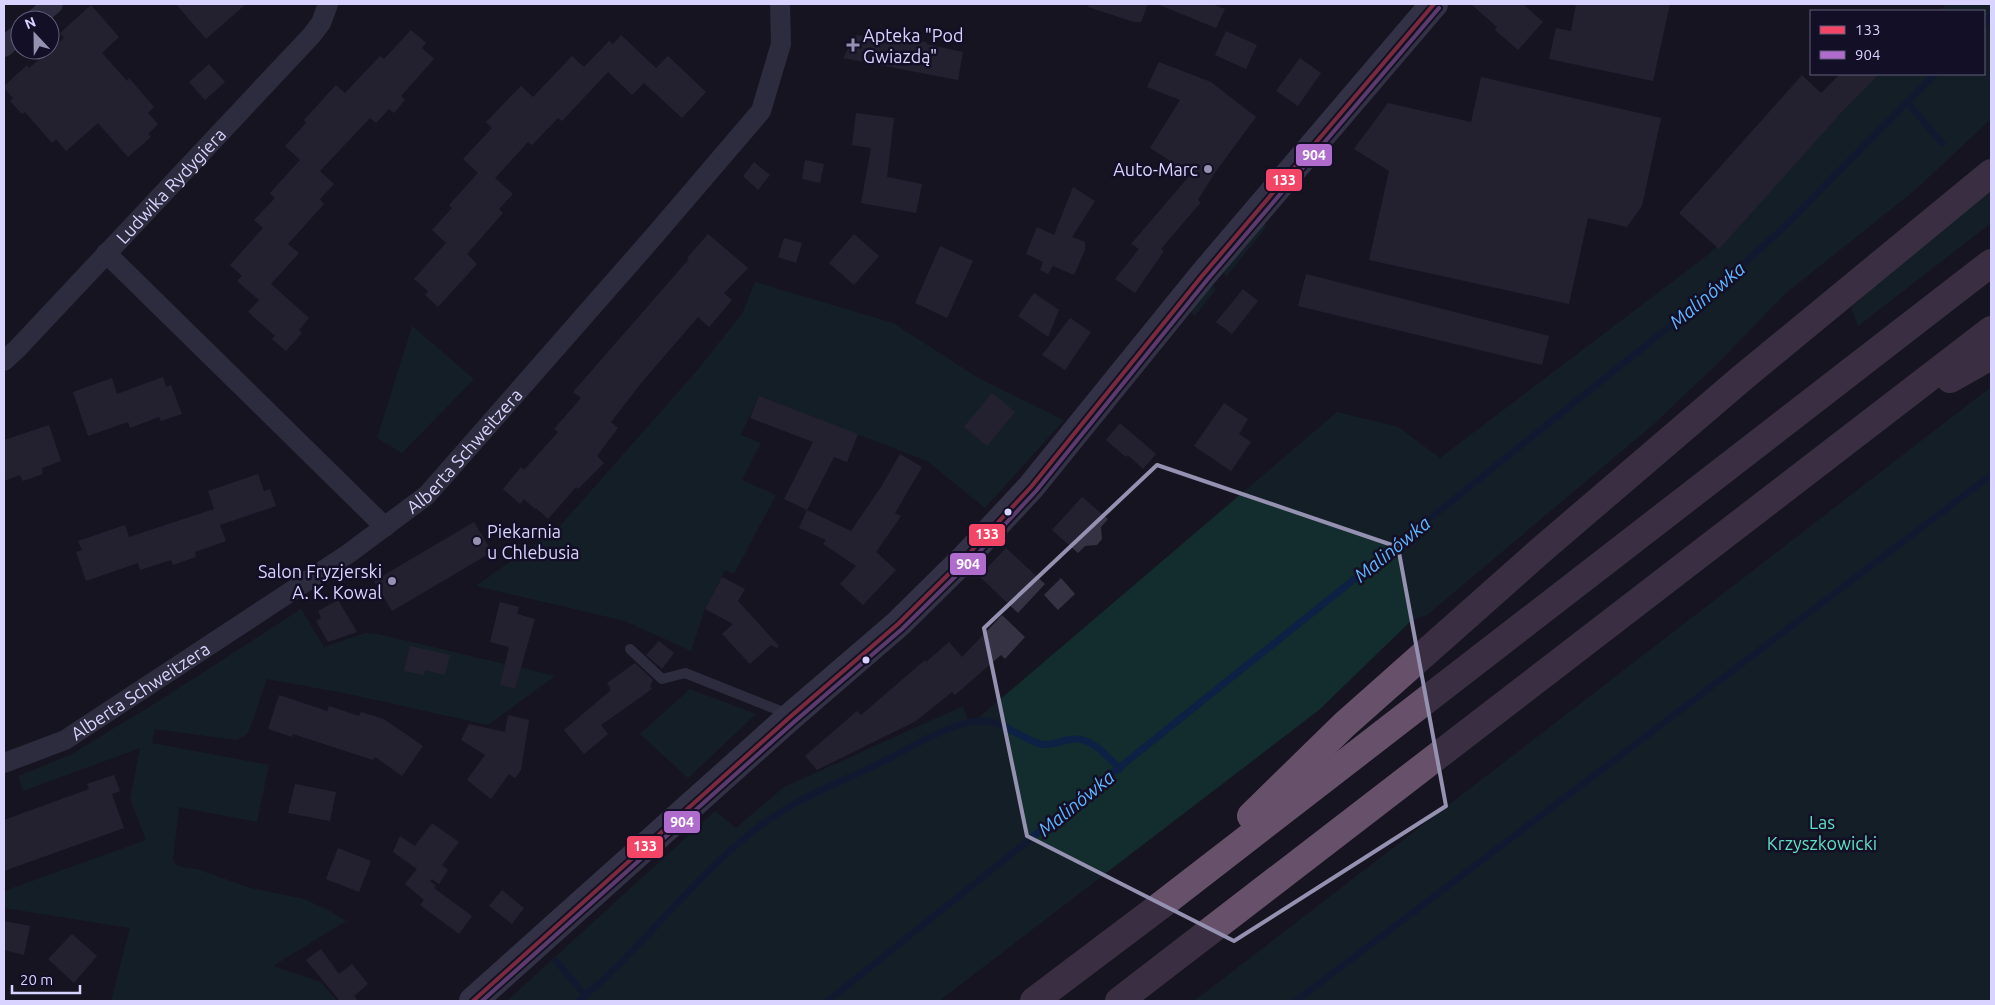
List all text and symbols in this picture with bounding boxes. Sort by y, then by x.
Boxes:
north arrow [10,10,60,60]
legend [1810,10,1985,75]
text: N [22,14,38,32]
text: 133 [1855,21,1880,38]
place label: Apteka "Pod Gwiazdą" [863,25,963,66]
marker: Apteka "Pod Gwiazdą" [847,39,859,51]
text: 904 [1855,46,1880,63]
street label: Ludwika Rydygiera [112,124,229,247]
line badge: 904 [1295,143,1333,167]
text: 904 [1302,147,1326,163]
place label: Auto-Marc [1113,159,1198,179]
marker: Auto-Marc [1202,163,1214,175]
line badge: 133 [1265,168,1303,192]
text: 133 [1272,172,1296,188]
water label: Malinówka [1665,257,1749,333]
street label: Alberta Schweitzera [402,384,526,517]
unlabelled marker [1003,507,1013,517]
water label: Malinówka [1349,512,1435,586]
place label: Piekarnia u Chlebusia [487,521,580,562]
line badge: 133 [968,523,1006,547]
text: 133 [975,526,999,542]
marker: Piekarnia u Chlebusia [471,535,483,547]
line badge: 904 [949,552,987,576]
text: 904 [956,556,980,572]
place label: Salon Fryzjerski A. K. Kowal [258,561,382,602]
marker: Salon Fryzjerski A. K. Kowal [386,575,398,587]
street label: Alberta Schweitzera [67,638,213,743]
unlabelled marker [861,655,871,665]
water label: Malinówka [1033,766,1119,840]
line badge: 904 [663,810,701,834]
park label: Las Krzyszkowicki [1767,812,1877,853]
text: 904 [670,814,694,830]
line badge: 133 [626,835,664,859]
text: 133 [633,838,657,854]
scale bar [12,962,80,994]
text: 20 m [20,971,53,988]

